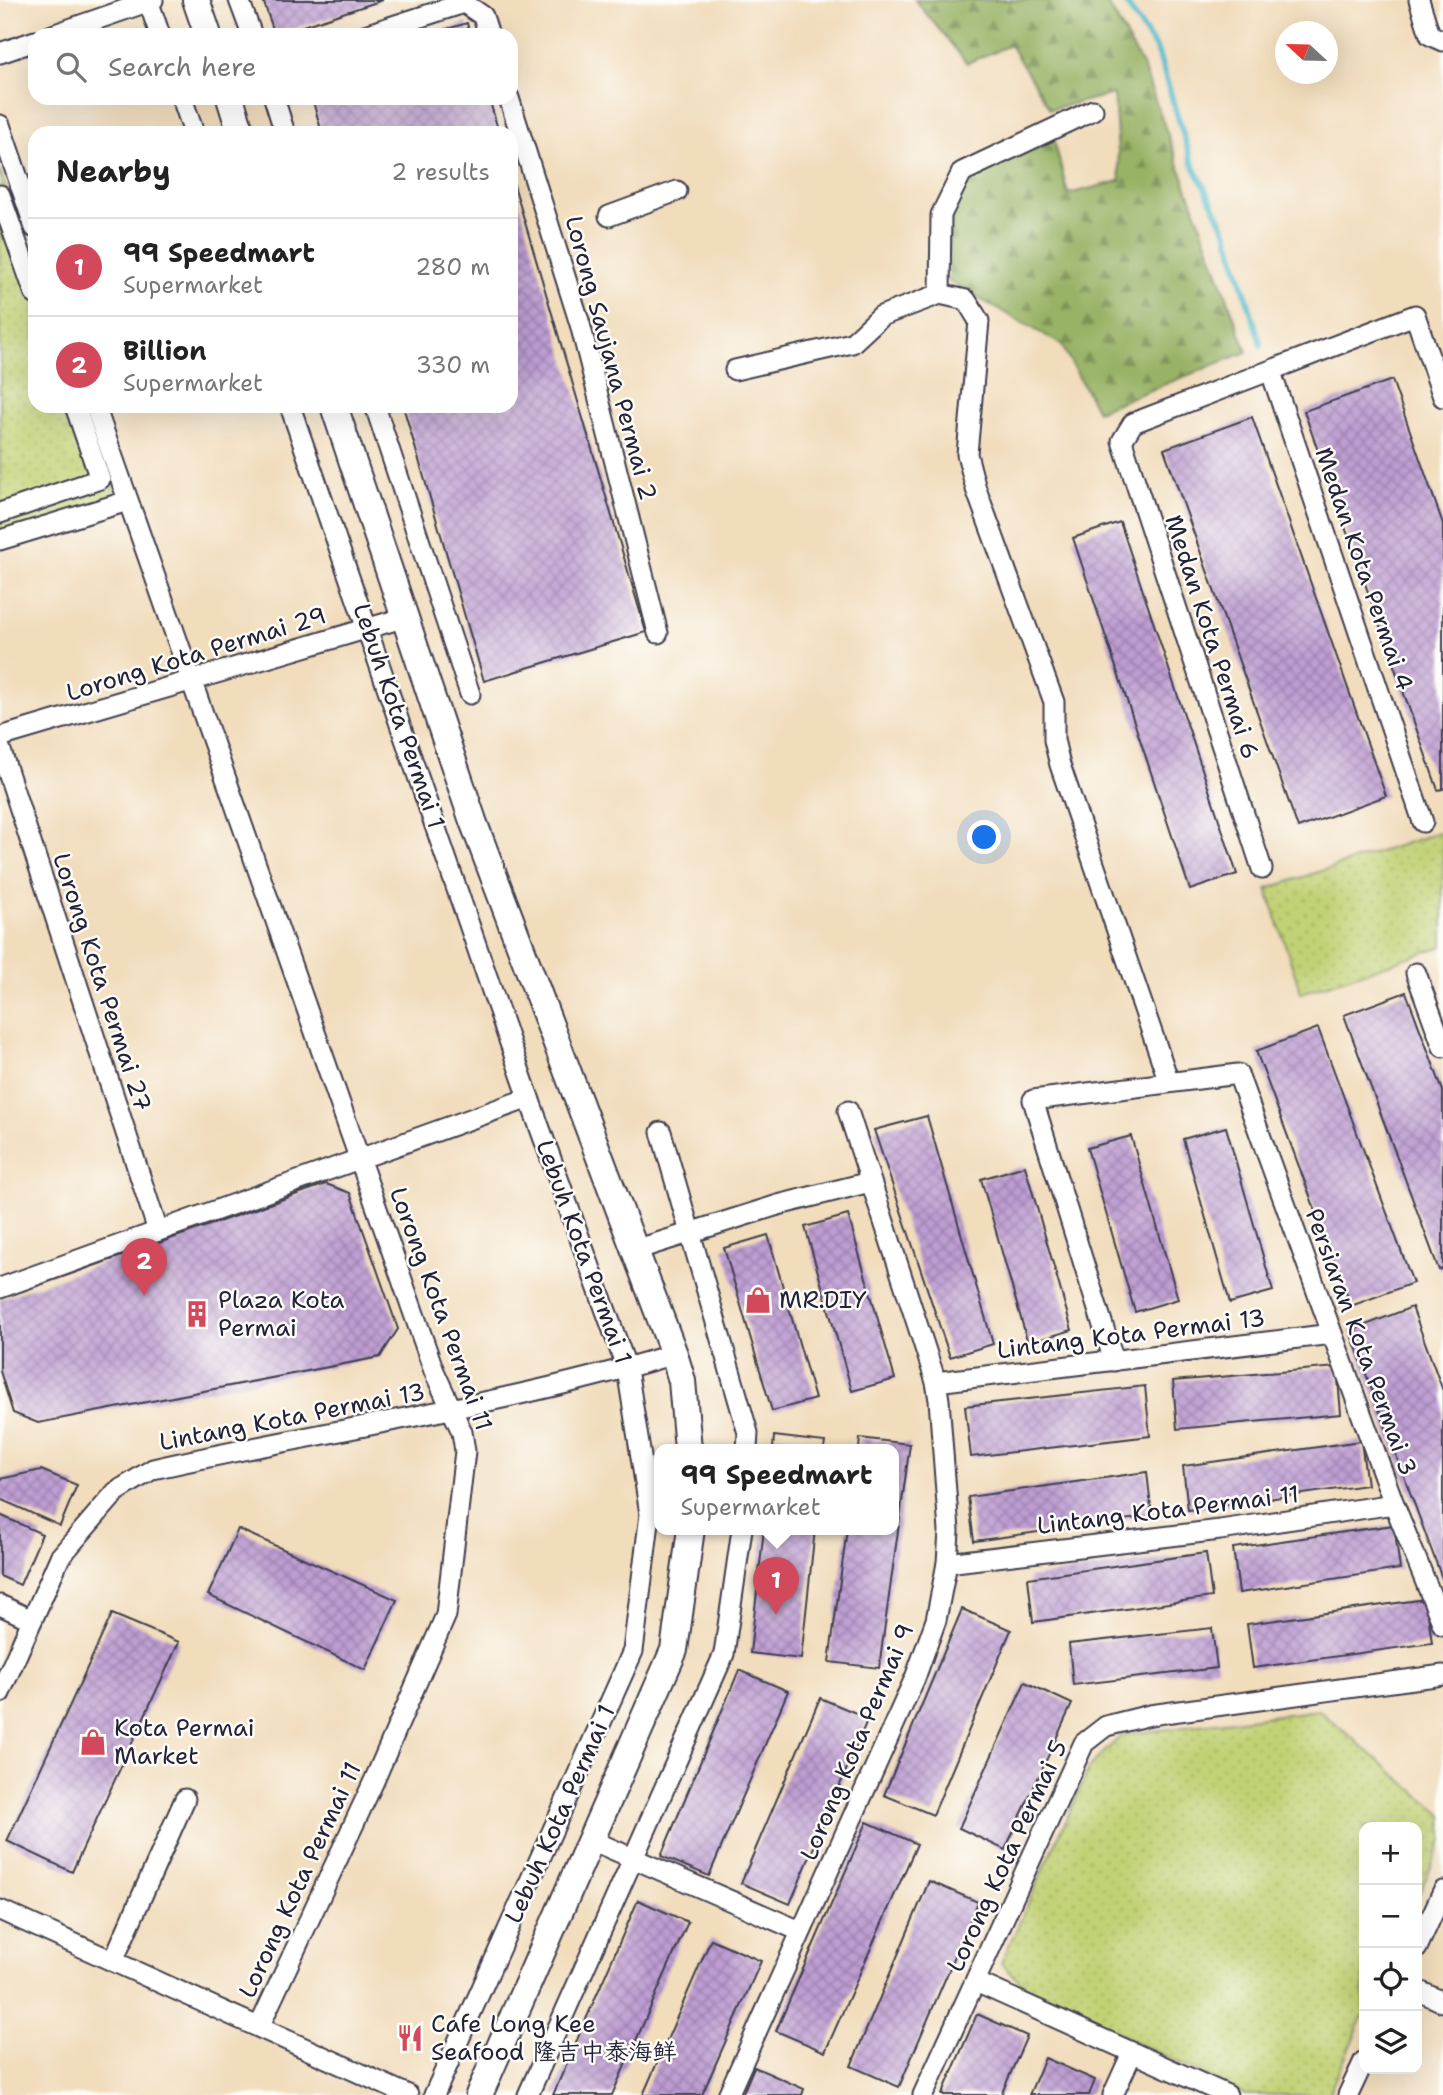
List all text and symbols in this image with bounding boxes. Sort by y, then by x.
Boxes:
north arrow [1275,21,1338,84]
search box [28,28,518,105]
icon: search [52,48,90,86]
text: Search here [108,49,257,84]
text: Nearby [56,151,171,192]
text: 2 results [391,157,490,187]
street label: Lorong Saujana Permai 2 [558,212,664,504]
text: 99 Speedmart [123,235,315,270]
text: 1 [74,252,84,282]
text: 280 m [415,252,490,282]
text: Supermarket [123,270,263,300]
text: Billion [123,333,206,368]
text: 2 [71,350,87,380]
text: 330 m [416,350,490,380]
text: Supermarket [123,368,263,398]
street label: Medan Kota Permai 4 [1307,443,1421,695]
street label: Medan Kota Permai 6 [1157,511,1267,763]
street label: Lorong Kota Permai 29 [62,599,330,709]
street label: Lebuh Kota Permai 1 [345,599,453,833]
your location [967,820,1001,854]
street label: Lorong Kota Permai 27 [45,849,159,1115]
street label: Lebuh Kota Permai 1 [529,1136,639,1368]
street label: Lorong Kota Permai 11 [382,1183,500,1435]
street label: Persiaran Kota Permai 3 [1298,1204,1424,1480]
pin: 2 [121,1238,167,1296]
place label: Plaza Kota Permai [218,1284,345,1344]
place label: MR.DIY [779,1284,867,1316]
shop icon: MR.DIY [743,1285,773,1315]
building icon: Plaza Kota Permai [182,1299,212,1329]
street label: Lintang Kota Permai 13 [995,1302,1267,1366]
street label: Lintang Kota Permai 13 [156,1376,428,1458]
popup [654,1444,899,1535]
text: 99 Speedmart [681,1457,872,1492]
street label: Lintang Kota Permai 11 [1035,1478,1301,1542]
text: Supermarket [681,1492,821,1522]
pin: 1 [753,1557,799,1615]
street label: Lorong Kota Permai 9 [793,1619,921,1865]
street label: Lebuh Kota Permai 1 [497,1700,623,1928]
place label: Kota Permai Market [114,1712,255,1772]
shop icon: Kota Permai Market [78,1727,108,1757]
street label: Lorong Kota Permai 5 [939,1735,1075,1977]
street label: Lorong Kota Permai 11 [231,1757,369,2003]
map controls [1359,1822,1422,2074]
button: + [1359,1822,1422,1885]
button: − [1359,1885,1422,1948]
button: locate [1359,1948,1422,2011]
place label: Cafe Long Kee Seafood 隆吉中泰海鲜 [431,2008,677,2068]
button: layers [1359,2011,1422,2074]
restaurant icon: Cafe Long Kee Seafood 隆吉中泰海鲜 [395,2023,425,2053]

